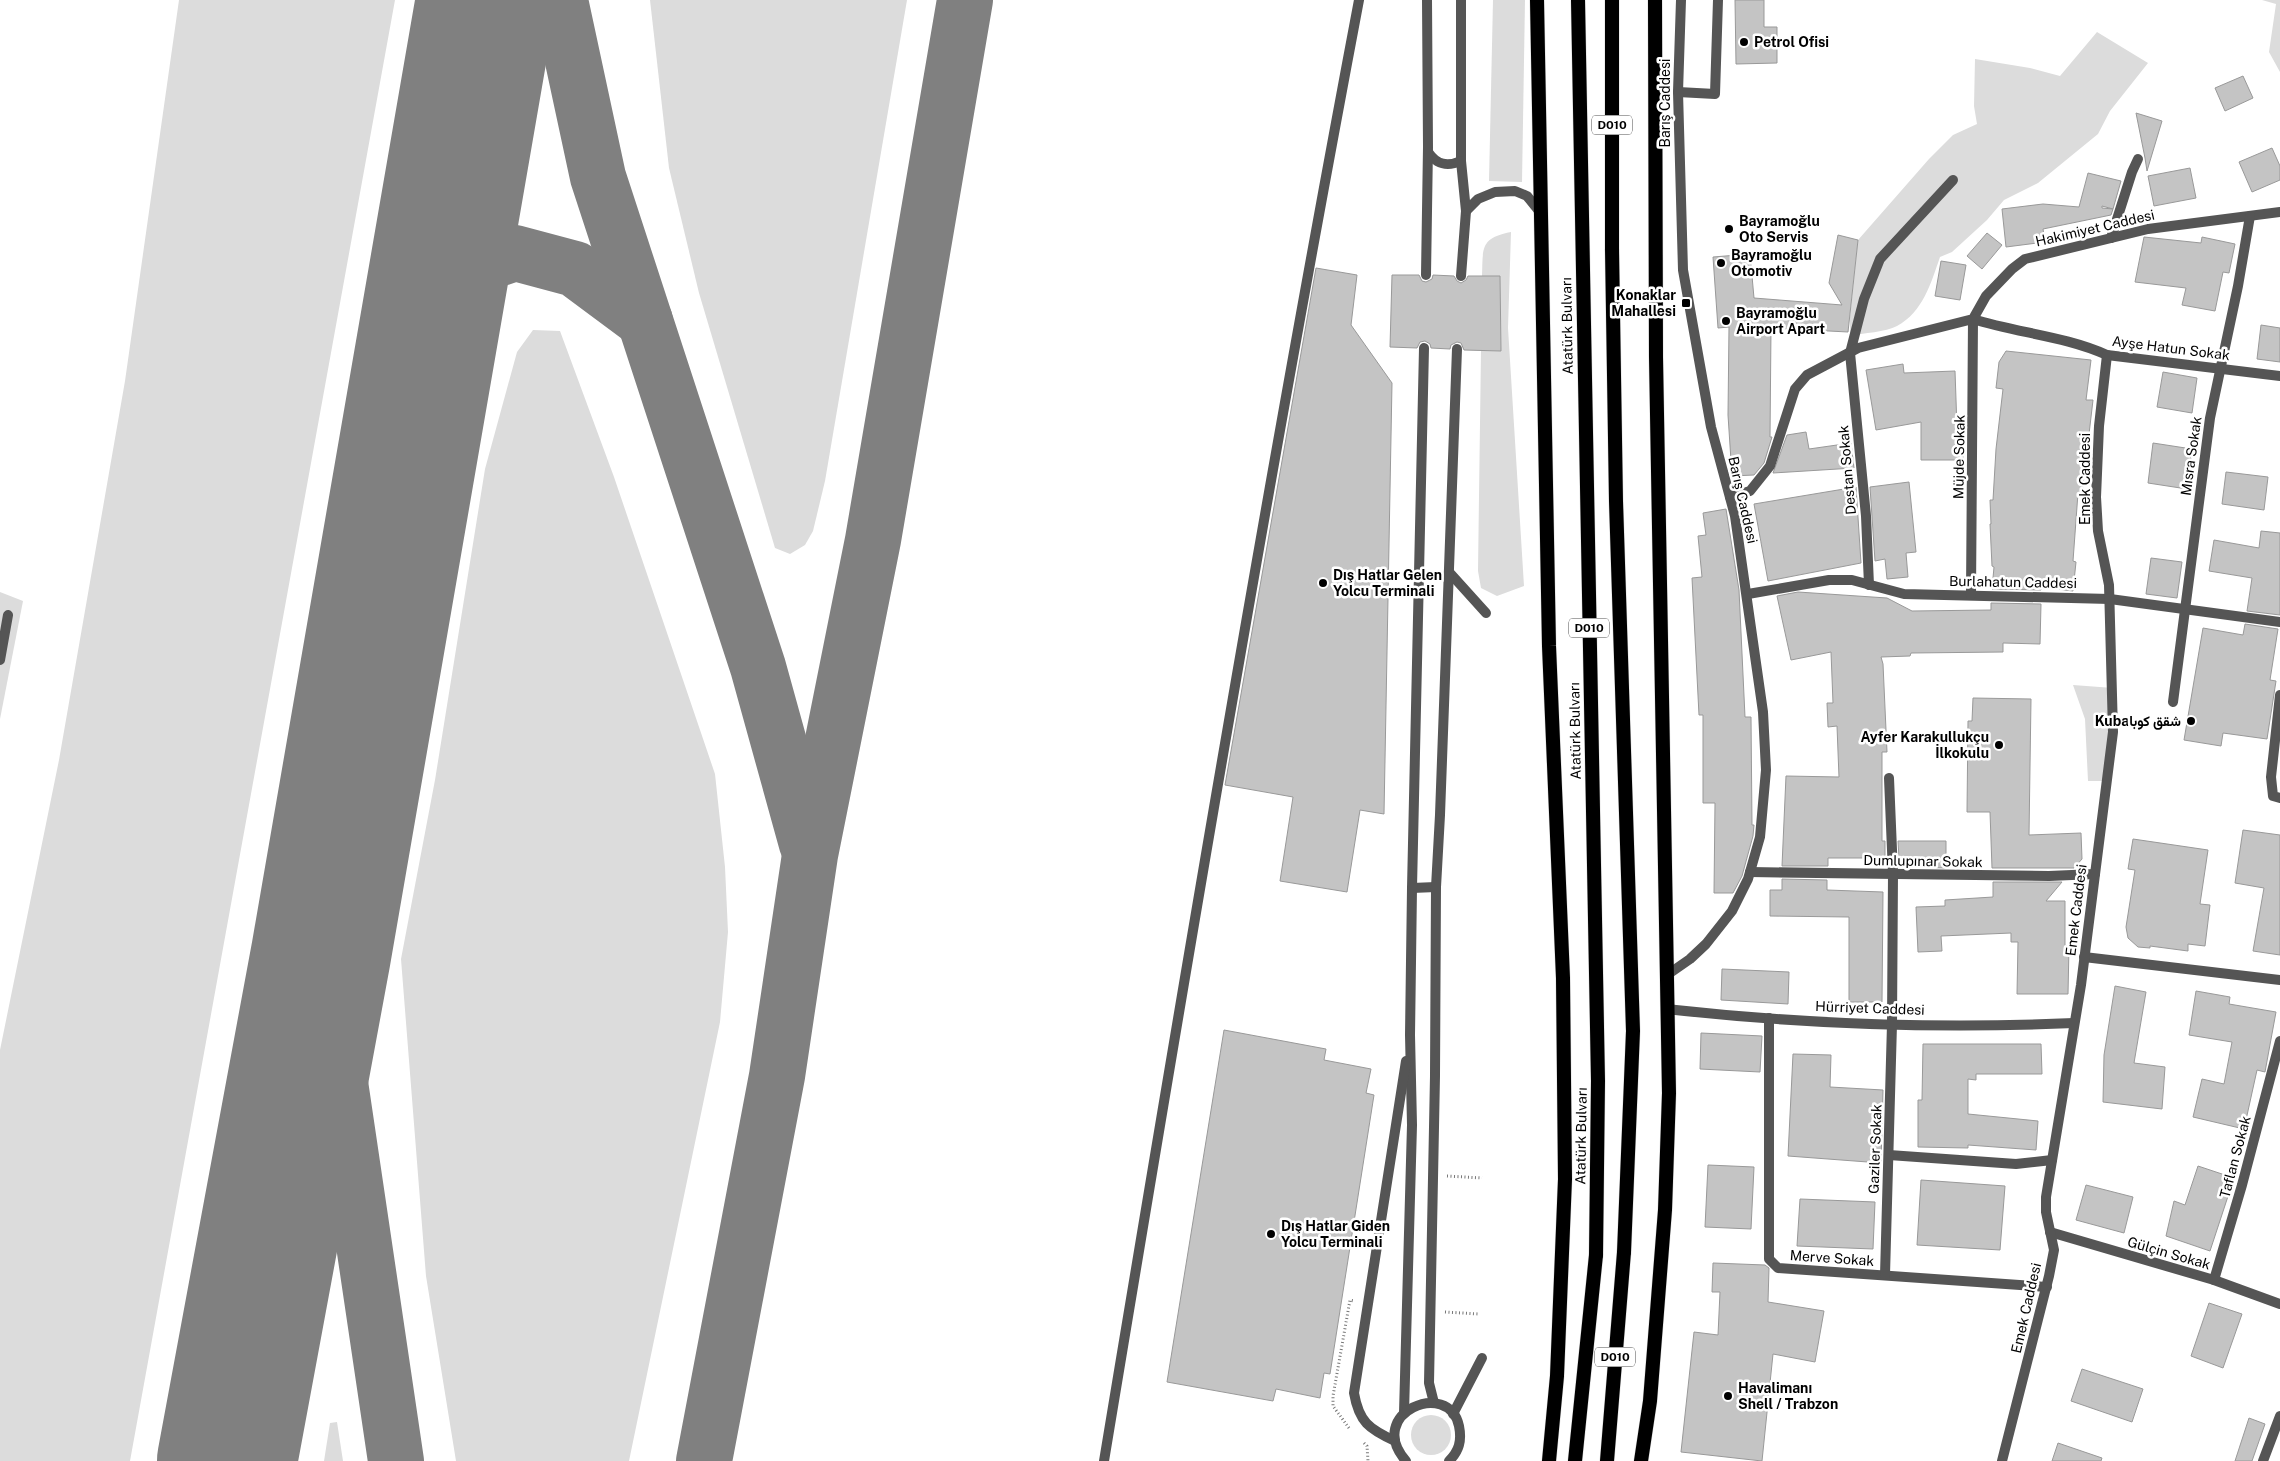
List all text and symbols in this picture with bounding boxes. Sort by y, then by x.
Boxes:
place label: Petrol Ofisi [1754,34,1829,50]
marker: Petrol Ofisi [1738,36,1750,48]
street label: Barış Caddesi [1657,59,1673,147]
road number: D010 [1592,116,1632,134]
street label: Hakimiyet Caddesi [2034,207,2156,249]
place label: Bayramoğlu Oto Servis [1739,213,1820,245]
marker: Bayramoğlu Oto Servis [1723,223,1735,235]
place label: Bayramoğlu Otomotiv [1731,247,1812,279]
marker: Bayramoğlu Otomotiv [1715,257,1727,269]
street label: Atatürk Bulvarı [1558,277,1576,375]
place label: Konaklar Mahallesi [1611,287,1676,319]
marker: Konaklar Mahallesi [1680,297,1692,309]
place label: Bayramoğlu Airport Apart [1736,305,1825,337]
marker: Bayramoğlu Airport Apart [1720,315,1732,327]
street label: Ayşe Hatun Sokak [2111,333,2231,363]
street label: Müjde Sokak [1950,415,1968,499]
street label: Mısra Sokak [2178,415,2204,497]
street label: Destan Sokak [1835,424,1859,515]
street label: Emek Caddesi [2077,433,2093,525]
street label: Barış Caddesi [1725,455,1761,545]
place label: Dış Hatlar Gelen Yolcu Terminali [1333,567,1442,599]
street label: Burlahatun Caddesi [1949,573,2077,591]
marker: Dış Hatlar Gelen Yolcu Terminali [1317,577,1329,589]
road number: D010 [1569,618,1609,638]
street label: Atatürk Bulvarı [1566,682,1584,780]
place label: Kubaشقق كوبا [2095,713,2181,730]
marker: Kubaشقق كوبا [2185,715,2197,727]
place label: Ayfer Karakullukçu İlkokulu [1861,729,1989,761]
marker: Ayfer Karakullukçu İlkokulu [1993,739,2005,751]
street label: Dumlupınar Sokak [1863,852,1983,870]
street label: Emek Caddesi [2062,863,2090,957]
street label: Hürriyet Caddesi [1815,998,1925,1018]
street label: Atatürk Bulvarı [1572,1087,1590,1185]
street label: Gaziler Sokak [1865,1104,1885,1194]
street label: Taflan Sokak [2216,1114,2254,1200]
place label: Dış Hatlar Giden Yolcu Terminali [1281,1218,1390,1250]
marker: Dış Hatlar Giden Yolcu Terminali [1265,1228,1277,1240]
street label: Gülçin Sokak [2126,1234,2212,1273]
street label: Merve Sokak [1789,1247,1875,1269]
street label: Emek Caddesi [2008,1261,2044,1355]
road number: D010 [1595,1348,1635,1366]
place label: Havalimanı Shell / Trabzon [1738,1380,1838,1412]
marker: Havalimanı Shell / Trabzon [1722,1390,1734,1402]

